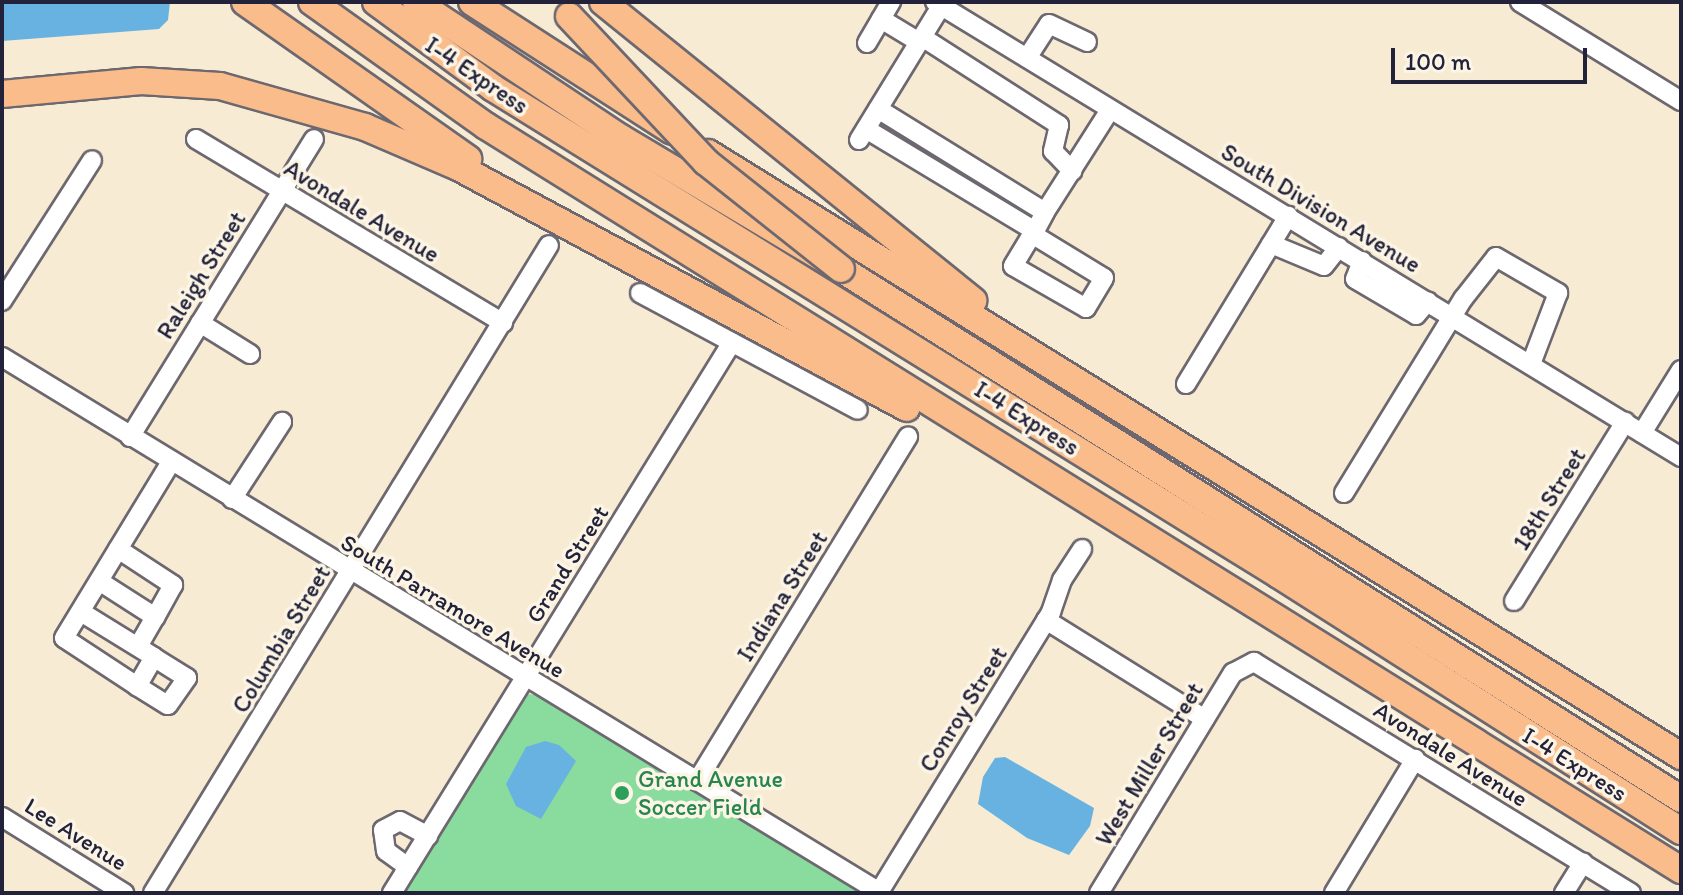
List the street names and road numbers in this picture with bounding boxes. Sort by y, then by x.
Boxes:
street label: I-4 Express [420,30,534,120]
street label: South Division Avenue [1216,137,1426,279]
street label: Avondale Avenue [280,154,444,268]
street label: Raleigh Street [150,206,252,344]
street label: I-4 Express [970,375,1084,461]
street label: 18th Street [1506,443,1592,555]
street label: Grand Street [519,500,615,628]
street label: Indiana Street [731,526,833,666]
street label: South Parramore Avenue [336,528,570,684]
street label: Columbia Street [226,560,336,718]
street label: Conroy Street [913,641,1013,777]
street label: West Miller Street [1089,677,1209,851]
street label: Avondale Avenue [1369,696,1533,812]
street label: I-4 Express [1518,721,1632,807]
street label: Lee Avenue [19,791,133,877]

